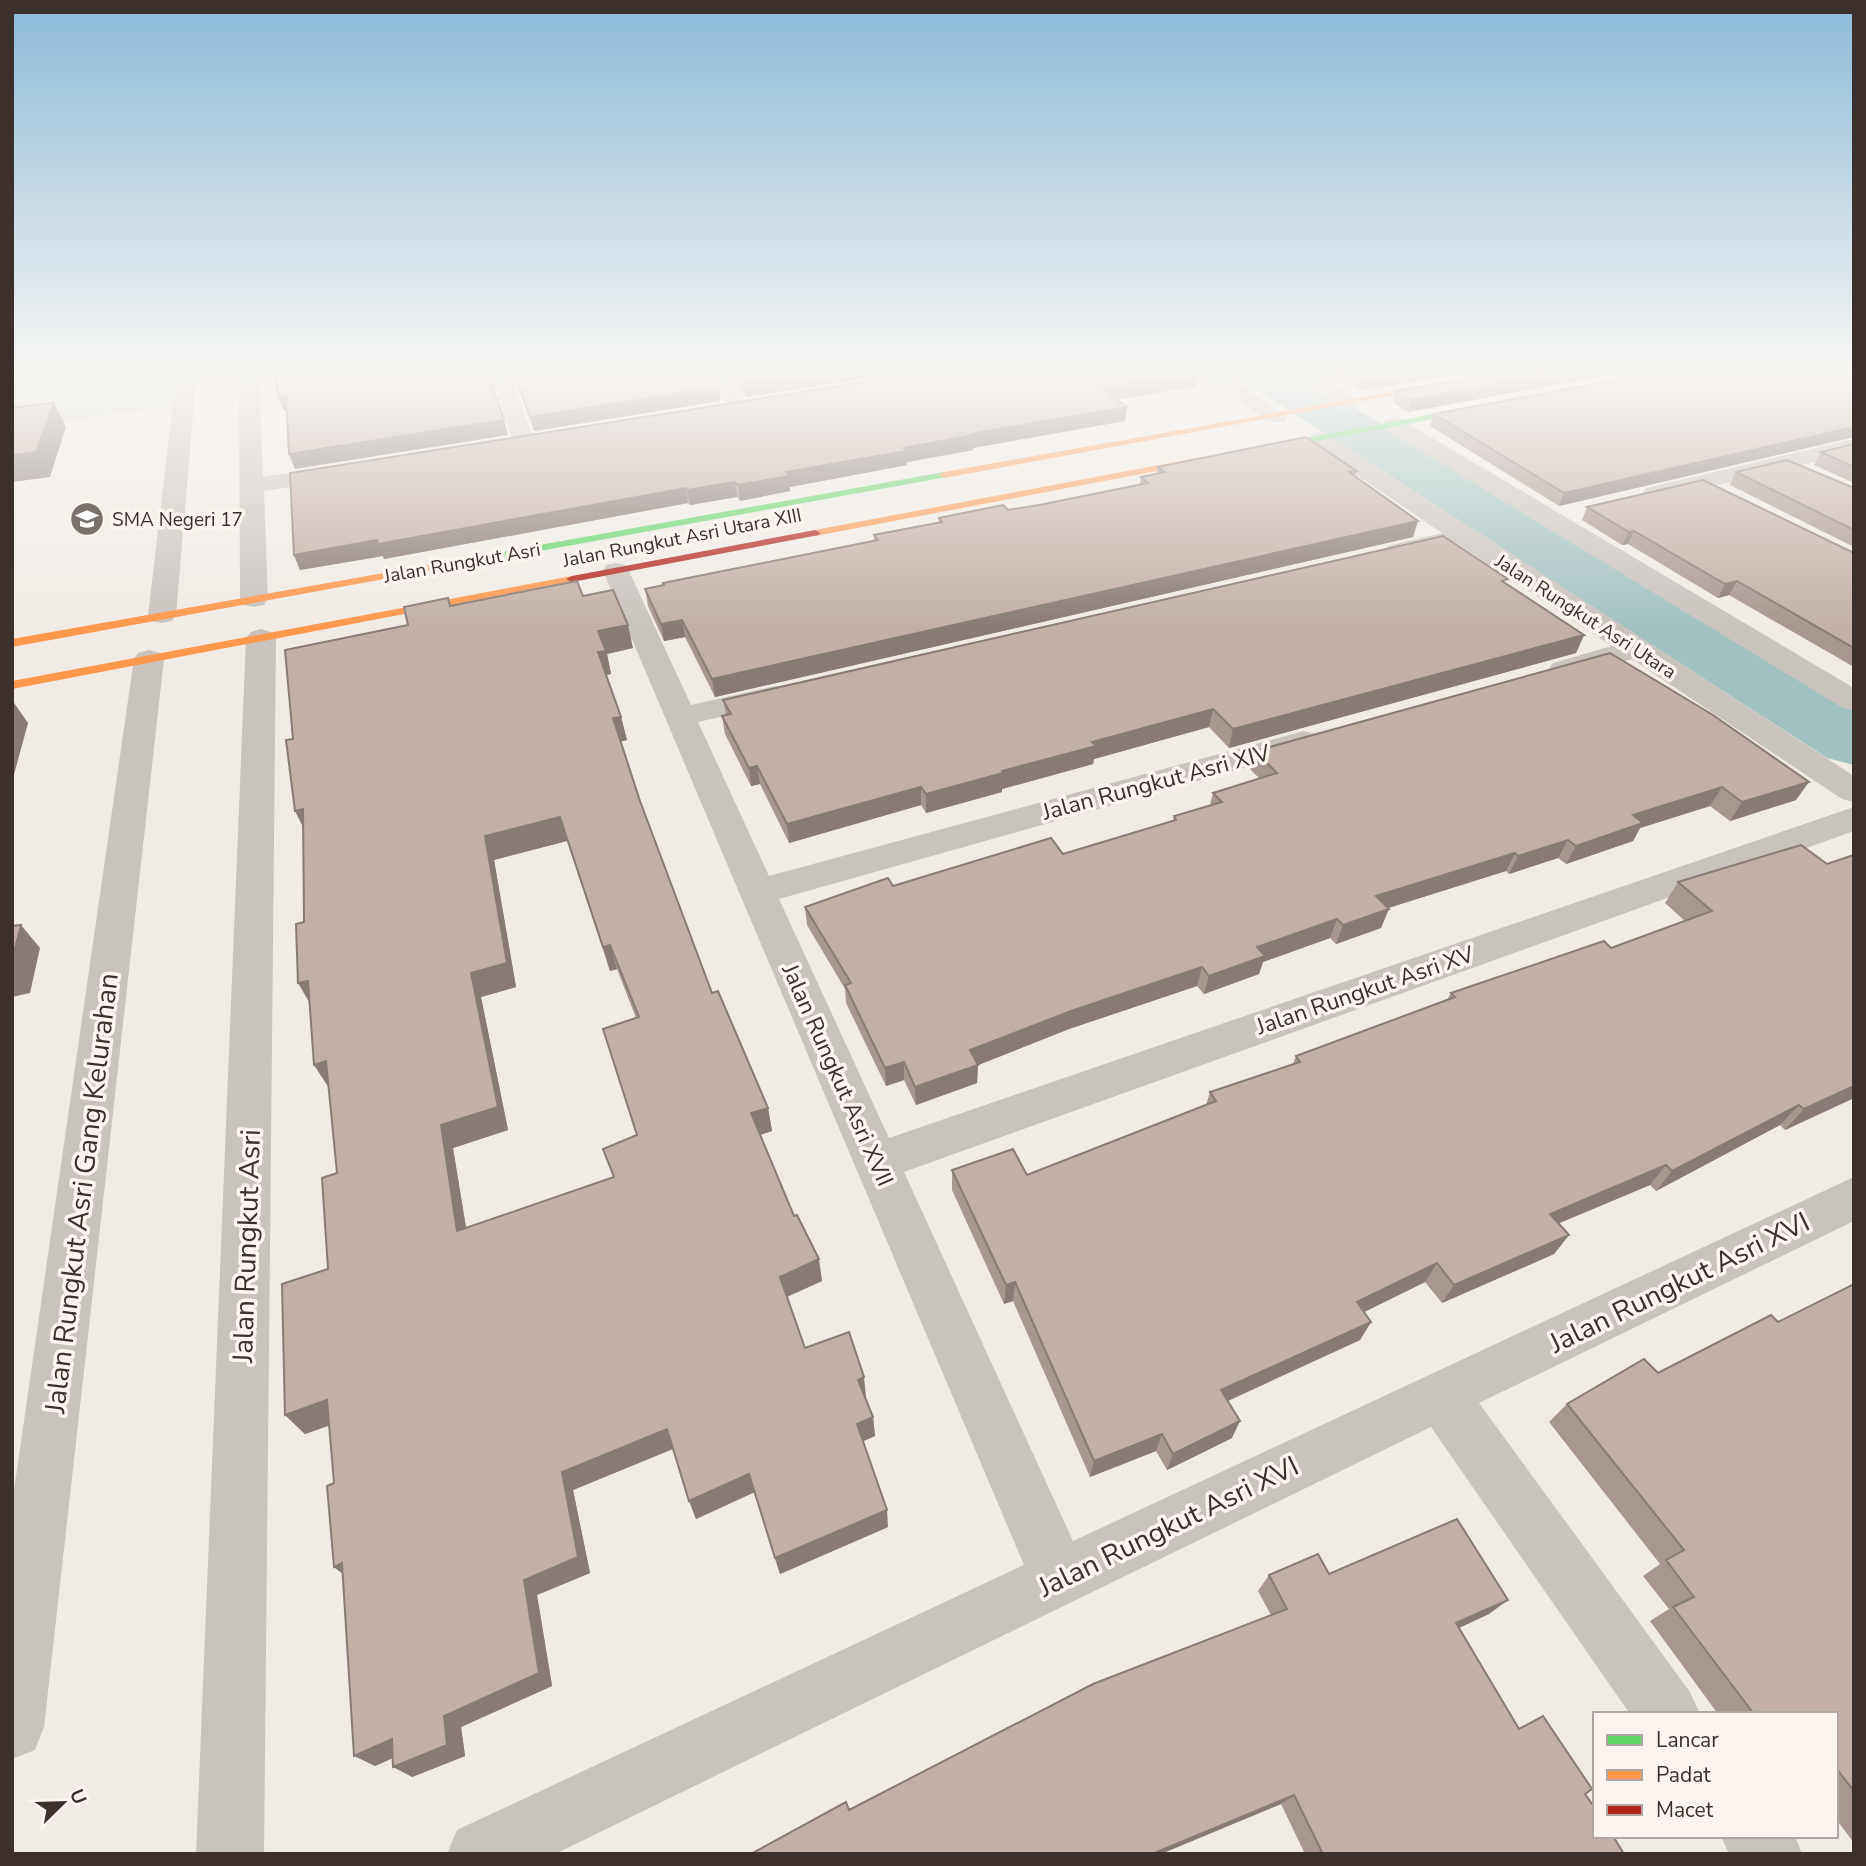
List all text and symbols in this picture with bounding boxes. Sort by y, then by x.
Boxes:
school or university icon: SMA Negeri 17 [68,500,106,538]
street label: Jalan Rungkut Asri Utara XIII [560,502,804,574]
place label: SMA Negeri 17 [112,507,243,533]
street label: Jalan Rungkut Asri [381,536,543,590]
street label: Jalan Rungkut Asri Utara [1489,548,1681,685]
street label: Jalan Rungkut Asri XIV [1038,737,1274,828]
street label: Jalan Rungkut Asri XV [1251,939,1478,1043]
street label: Jalan Rungkut Asri XVII [774,958,901,1191]
street label: Jalan Rungkut Asri Gang Kelurahan [36,971,128,1416]
street label: Jalan Rungkut Asri [224,1129,270,1365]
street label: Jalan Rungkut Asri XVI [1542,1203,1816,1363]
street label: Jalan Rungkut Asri XVI [1031,1447,1305,1607]
legend [1593,1712,1838,1838]
text: Lancar [1656,1726,1719,1754]
text: Padat [1656,1761,1711,1789]
north arrow [28,1768,98,1838]
text: U [63,1785,92,1808]
text: Macet [1656,1796,1714,1824]

